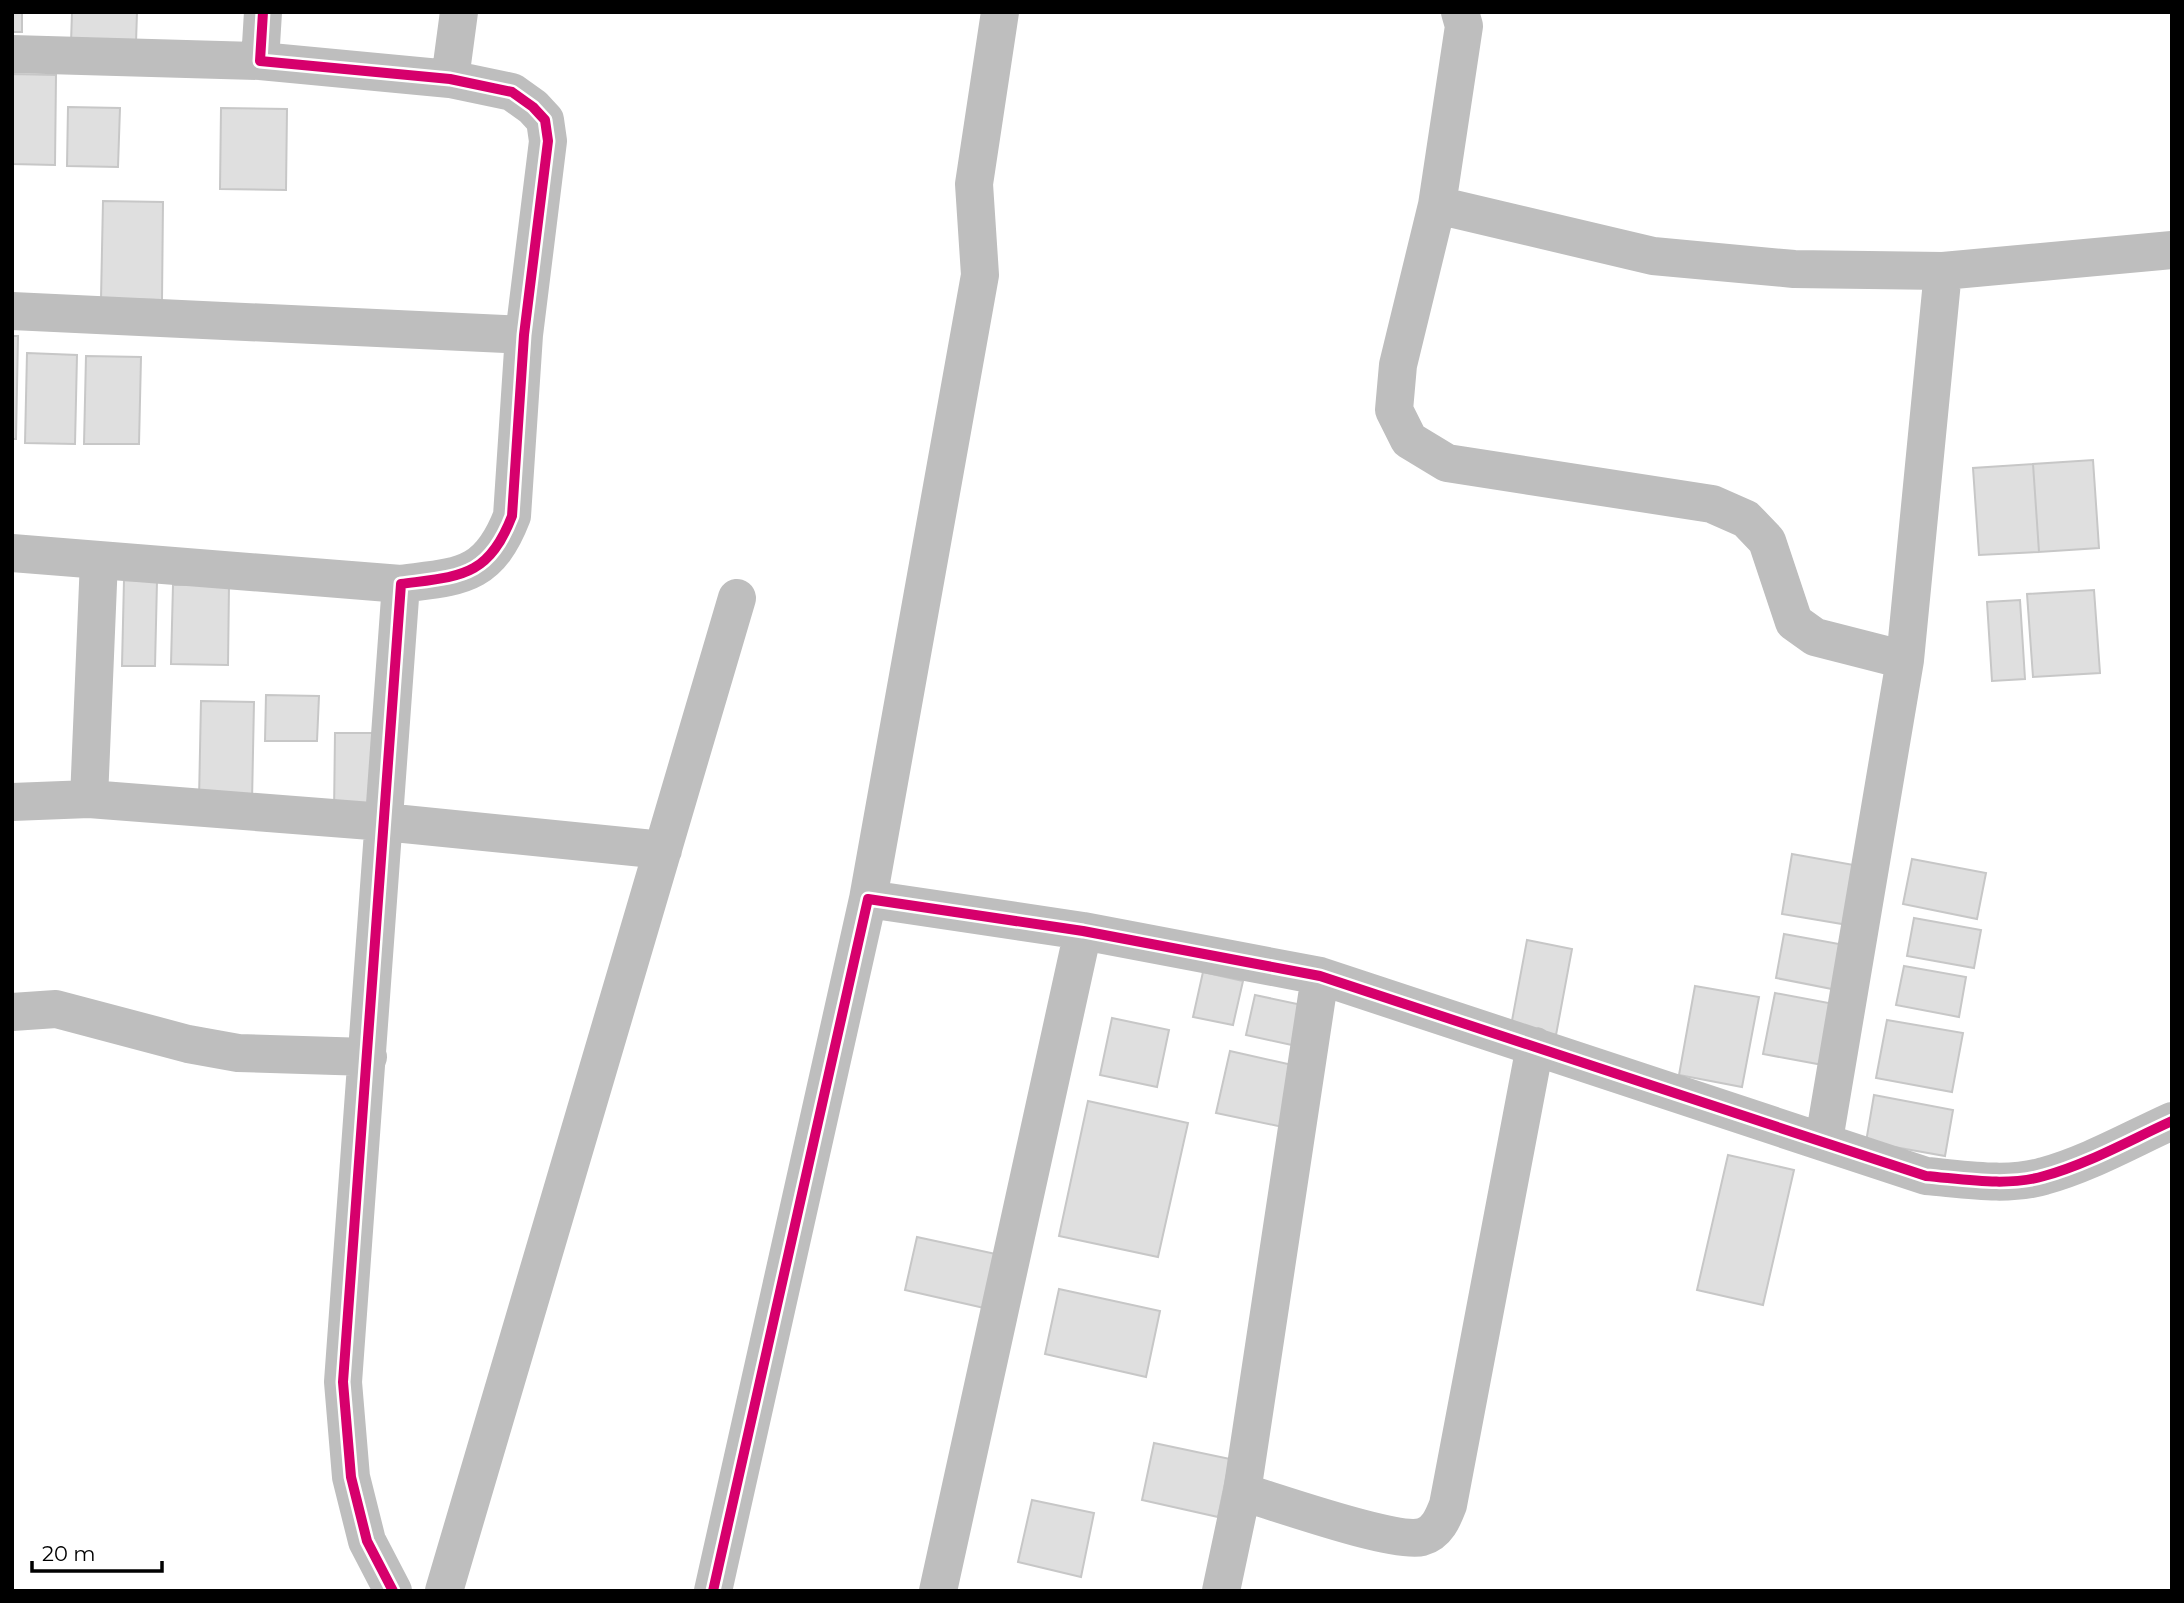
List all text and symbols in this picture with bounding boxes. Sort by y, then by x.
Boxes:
scale bar [32,1530,161,1574]
text: 20 m [42,1541,96,1566]

